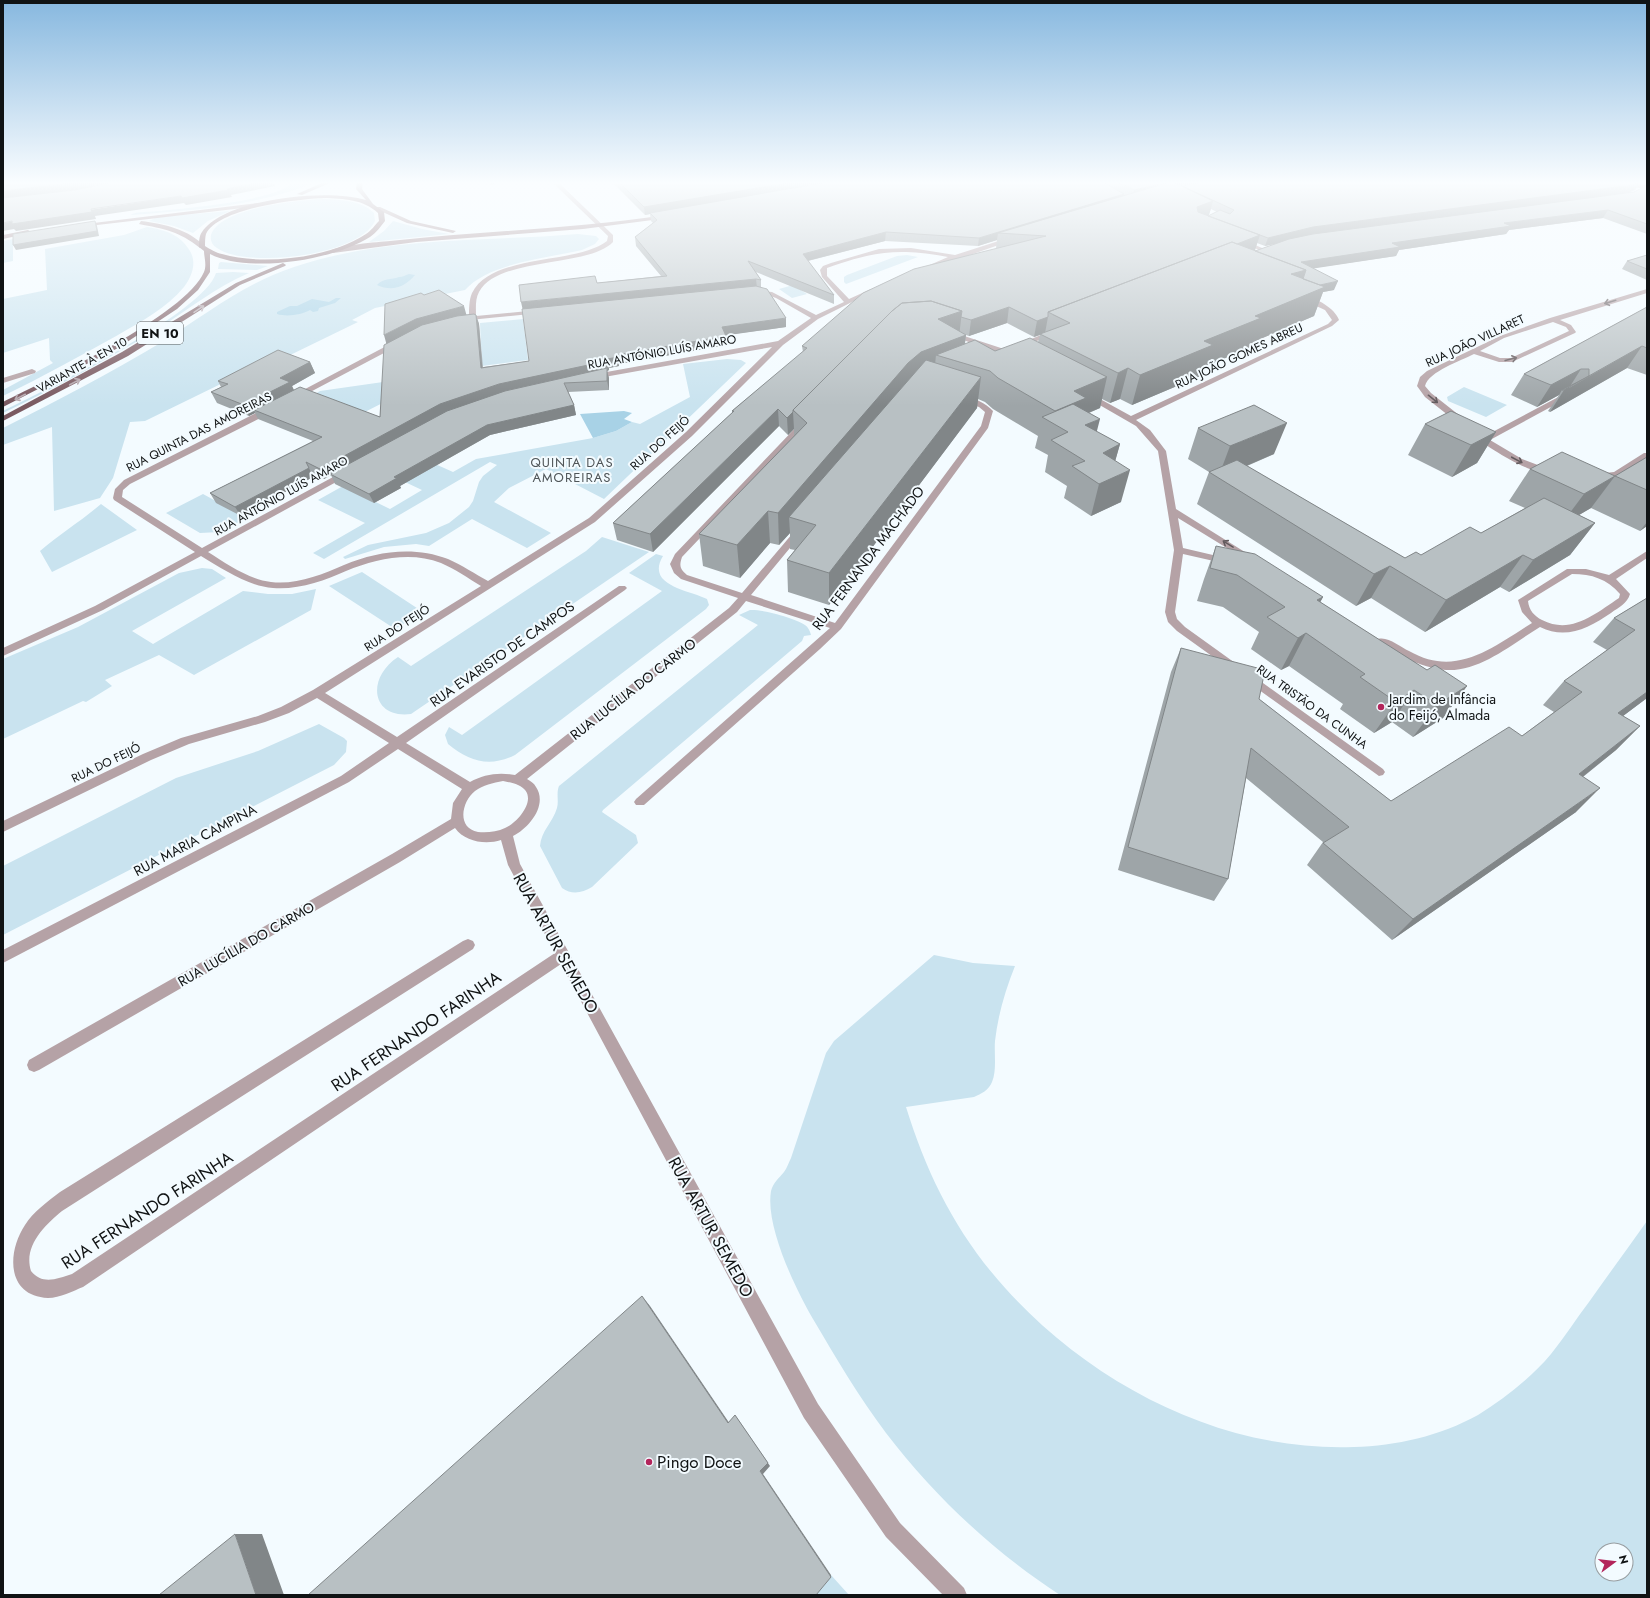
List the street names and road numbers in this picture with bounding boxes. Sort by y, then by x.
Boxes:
street label: RUA JOÃO VILLARET [1423,310,1528,372]
street label: RUA JOÃO GOMES ABREU [1172,318,1306,394]
road number: EN 10 [137,322,183,344]
street label: RUA ANTÓNIO LUÍS AMARO [586,330,738,374]
street label: VARIANTE À EN 10 [34,333,130,397]
street label: RUA QUINTA DAS AMOREIRAS [123,387,275,477]
street label: RUA DO FEIJÓ [626,411,694,475]
street label: RUA ANTÓNIO LUÍS AMARO [211,452,351,540]
street label: RUA FERNANDA MACHADO [807,482,929,634]
street label: RUA EVARISTO DE CAMPOS [426,596,579,712]
street label: RUA DO FEIJÓ [361,600,433,656]
street label: RUA LUCÍLIA DO CARMO [566,633,700,745]
street label: RUA TRISTÃO DA CUNHA [1253,660,1371,754]
street label: RUA DO FEIJÓ [68,738,144,788]
street label: RUA MARIA CAMPINA [130,799,261,881]
street label: RUA ARTUR SEMEDO [507,868,605,1018]
street label: RUA LUCÍLIA DO CARMO [174,897,318,991]
street label: RUA FERNANDO FARINHA [326,965,506,1097]
street label: RUA FERNANDO FARINHA [56,1145,238,1275]
street label: RUA ARTUR SEMEDO [662,1152,760,1302]

